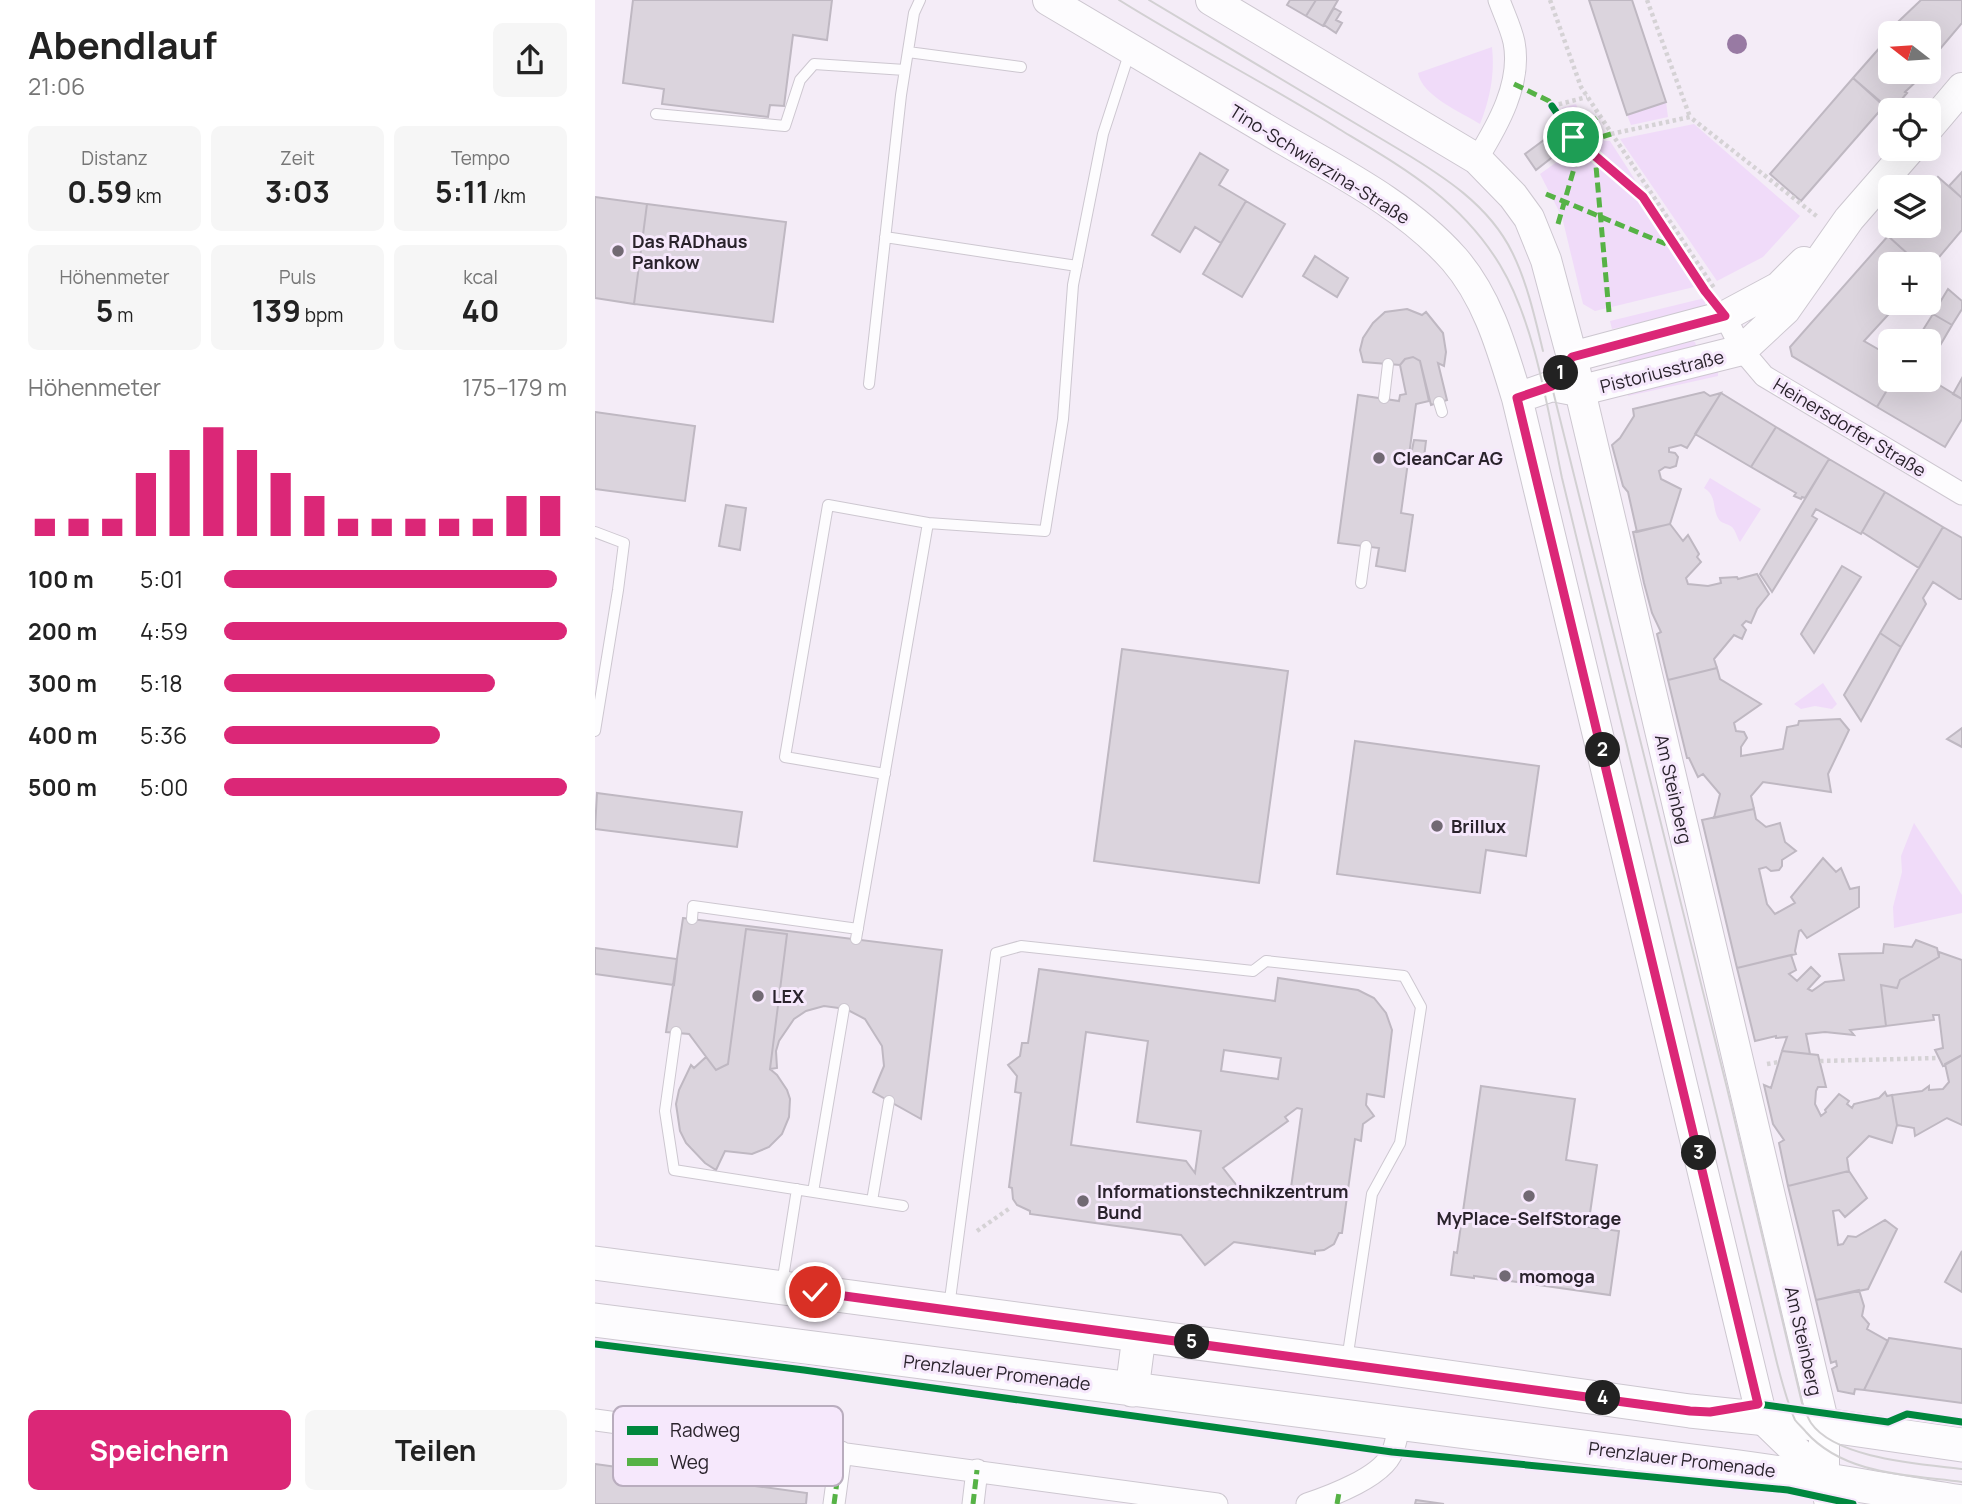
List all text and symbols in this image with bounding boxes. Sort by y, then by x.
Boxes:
text: Abendlauf [28,18,217,70]
north arrow [1878,21,1941,84]
map controls [1878,21,1941,392]
button: share [493,23,567,97]
text: 21:06 [28,70,85,102]
button: locate [1878,98,1941,161]
street label: Tino-Schwierzina-Straße [1225,99,1415,229]
pin [1543,107,1603,167]
icon: arrive [1554,118,1592,156]
text: Distanz [81,145,148,171]
text: Zeit [280,145,315,171]
text: Tempo [451,145,510,171]
text: 0.59 [67,171,132,212]
text: 3:03 [265,171,330,212]
text: 5:11 [435,171,489,212]
button: layers [1878,175,1941,238]
text: km [132,183,162,209]
text: /km [489,183,526,209]
place label: Das RADhaus Pankow [632,229,748,274]
marker: Das RADhaus Pankow [610,243,626,259]
button: + [1878,252,1941,315]
text: Höhenmeter [60,264,169,290]
text: Puls [279,264,316,290]
text: kcal [463,264,498,290]
text: 5 [96,290,113,331]
text: 139 [252,290,301,331]
text: 40 [462,290,500,331]
text: m [113,302,133,328]
text: bpm [301,302,343,328]
button: − [1878,329,1941,392]
street label: Pistoriusstraße [1598,344,1726,398]
pin: 1 [1543,356,1579,390]
text: 1 [1556,359,1565,385]
text: Höhenmeter [28,371,161,403]
text: 175–179 m [462,371,567,403]
street label: Heinersdorfer Straße [1769,372,1931,482]
place label: CleanCar AG [1393,446,1503,470]
marker: CleanCar AG [1371,450,1387,466]
text: 100 m [28,563,94,595]
text: 5:01 [140,563,183,595]
text: 200 m [28,615,97,647]
text: 4:59 [140,615,188,647]
text: 300 m [28,667,97,699]
text: 5:18 [140,667,182,699]
text: 400 m [28,719,98,751]
text: 5:36 [140,719,187,751]
pin: 2 [1585,732,1621,768]
street label: Am Steinberg [1650,732,1698,846]
text: 2 [1597,736,1608,762]
text: 500 m [28,771,97,803]
text: 5:00 [140,771,188,803]
place label: Brillux [1451,814,1506,838]
marker: Brillux [1429,818,1445,834]
place label: LEX [772,984,804,1008]
marker: LEX [750,988,766,1004]
pin: 3 [1681,1136,1717,1170]
text: 3 [1693,1139,1704,1165]
place label: Informationstechnikzentrum Bund [1097,1179,1348,1224]
marker: MyPlace-SelfStorage [1521,1188,1537,1204]
marker: Informationstechnikzentrum Bund [1075,1193,1091,1209]
place label: MyPlace-SelfStorage [1437,1206,1622,1230]
pin [785,1262,845,1322]
place label: momoga [1519,1264,1595,1288]
marker: momoga [1497,1268,1513,1284]
icon: check [796,1273,834,1311]
street label: Am Steinberg [1780,1284,1828,1398]
pin: 5 [1175,1324,1209,1360]
text: 5 [1186,1328,1197,1354]
street label: Prenzlauer Promenade [902,1349,1092,1395]
pin: 4 [1585,1380,1621,1416]
text: 4 [1597,1384,1608,1410]
legend [613,1406,843,1486]
button: Speichern [28,1410,291,1490]
button: Teilen [305,1410,567,1490]
text: Radweg [670,1417,740,1443]
street label: Prenzlauer Promenade [1587,1436,1777,1482]
text: Weg [670,1449,709,1475]

